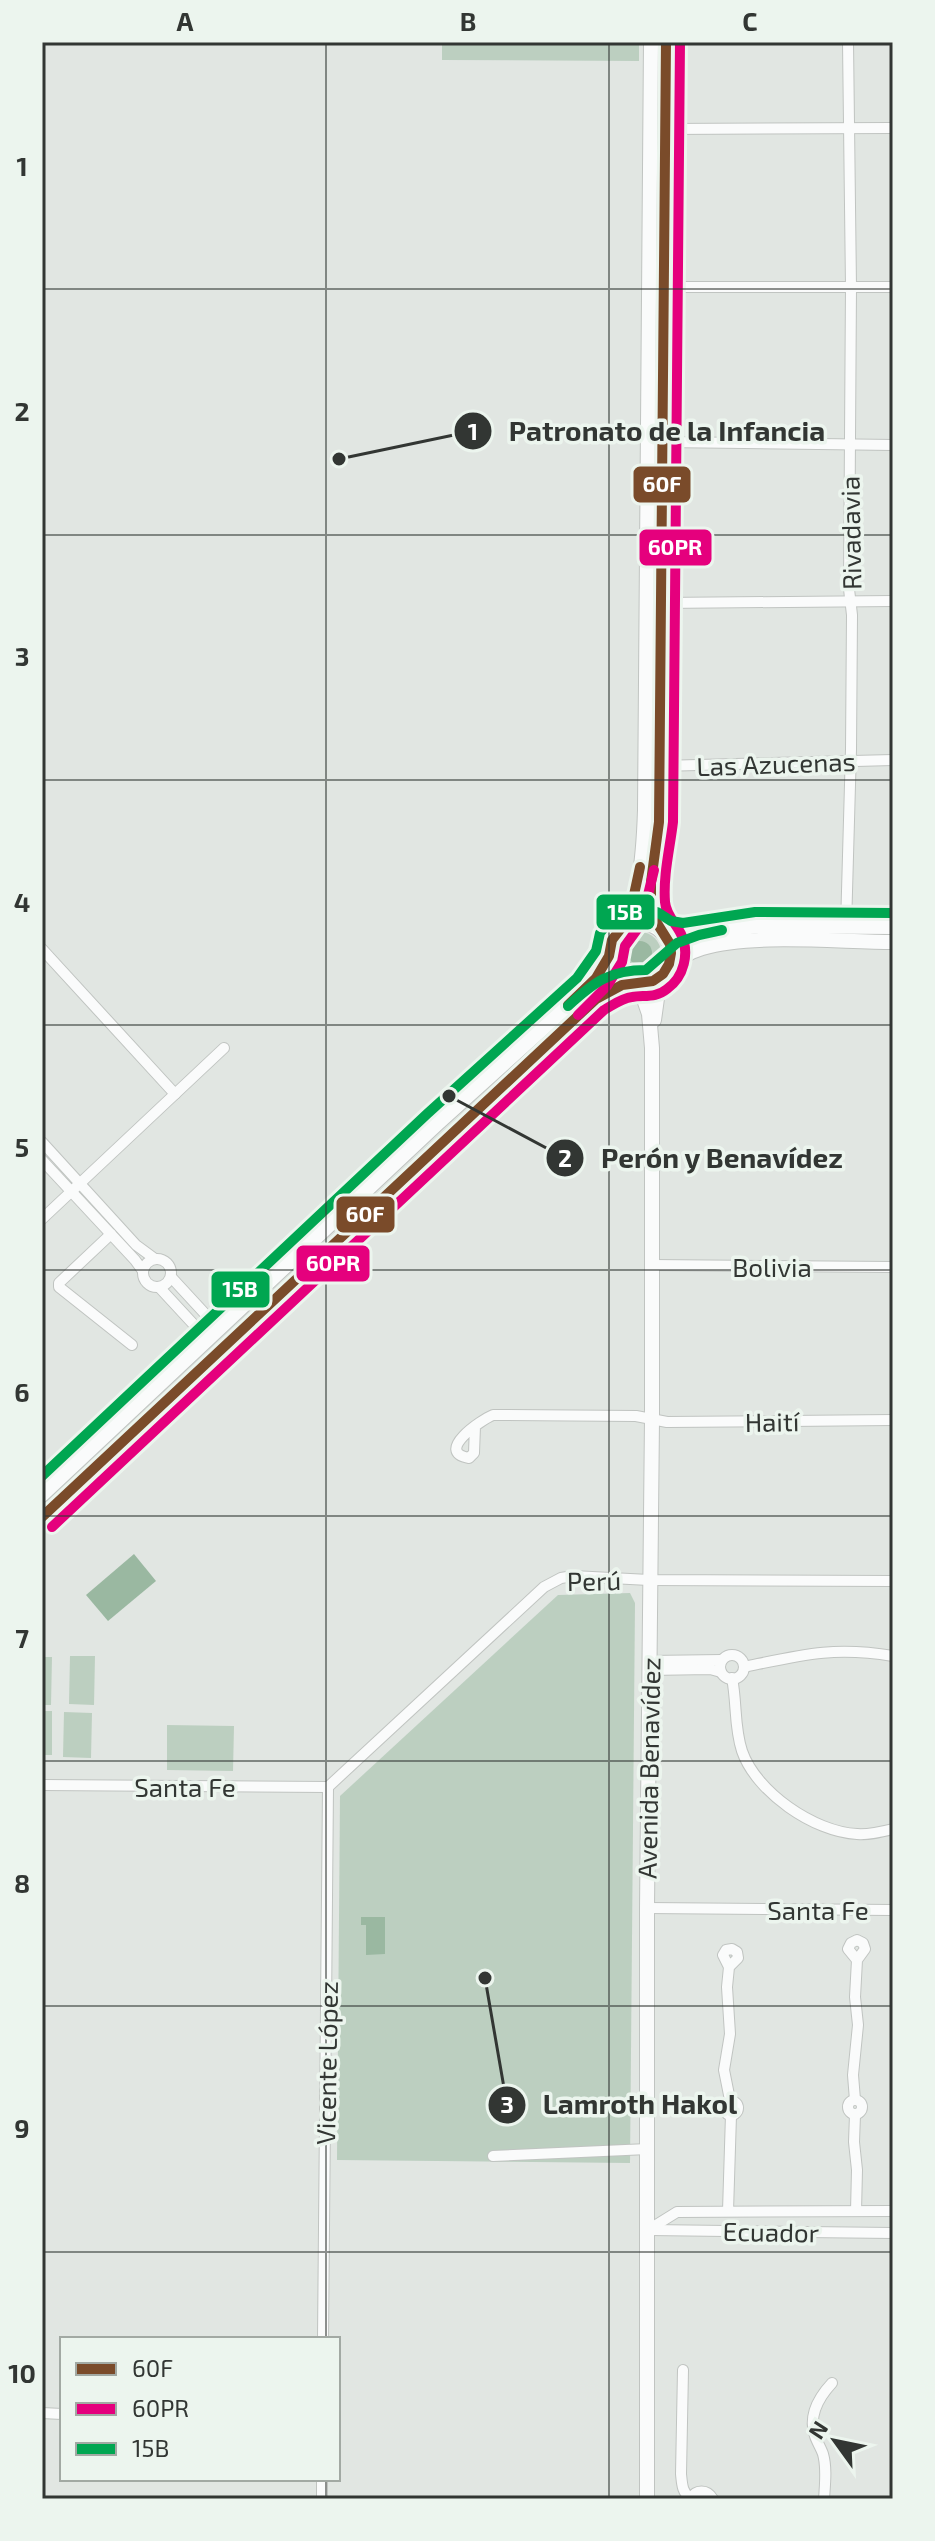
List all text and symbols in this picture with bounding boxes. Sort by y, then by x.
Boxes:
text: A [177,5,194,36]
text: B [460,5,476,36]
text: C [742,5,758,36]
text: 1 [16,150,28,181]
text: 2 [14,395,30,426]
callout: Patronato de la Infancia [453,405,841,457]
text: Patronato de la Infancia [509,413,825,447]
text: 1 [468,416,478,445]
line badge: 60F [632,465,692,504]
text: 60F [642,470,682,496]
street label: Rivadavia [834,476,866,590]
line badge: 60PR [638,528,713,567]
text: 60PR [648,533,702,559]
text: 3 [15,640,29,671]
street label: Las Azucenas [696,745,856,781]
text: 4 [14,886,30,917]
line badge: 15B [595,893,656,931]
text: 15B [607,898,643,924]
text: 5 [15,1131,29,1162]
callout: Perón y Benavídez [545,1132,860,1184]
text: Perón y Benavídez [601,1140,843,1174]
text: 2 [558,1143,572,1172]
line badge: 60F [335,1195,396,1234]
text: 60F [345,1200,385,1226]
line badge: 60PR [295,1244,371,1283]
text: 60PR [306,1249,360,1275]
street label: Bolivia [732,1251,812,1282]
line badge: 15B [210,1270,271,1309]
text: 15B [222,1275,258,1301]
text: 6 [14,1376,30,1407]
street label: Haití [744,1405,801,1437]
street label: Perú [567,1564,621,1596]
text: 7 [15,1622,29,1653]
street label: Avenida Benavídez [631,1657,665,1879]
street label: Santa Fe [134,1771,236,1802]
text: 8 [14,1867,30,1898]
street label: Santa Fe [767,1894,869,1925]
street label: Vicente López [309,1981,343,2145]
callout: Lamroth Hakol [487,2079,753,2131]
text: Lamroth Hakol [543,2086,738,2120]
text: 3 [500,2089,514,2118]
text: 9 [14,2112,30,2143]
street label: Ecuador [723,2215,819,2247]
legend [60,2337,340,2481]
text: 60F [132,2353,173,2382]
text: 10 [8,2357,36,2388]
text: 60PR [132,2393,189,2422]
north arrow [795,2401,875,2481]
text: N [802,2416,833,2443]
text: 15B [132,2433,169,2462]

